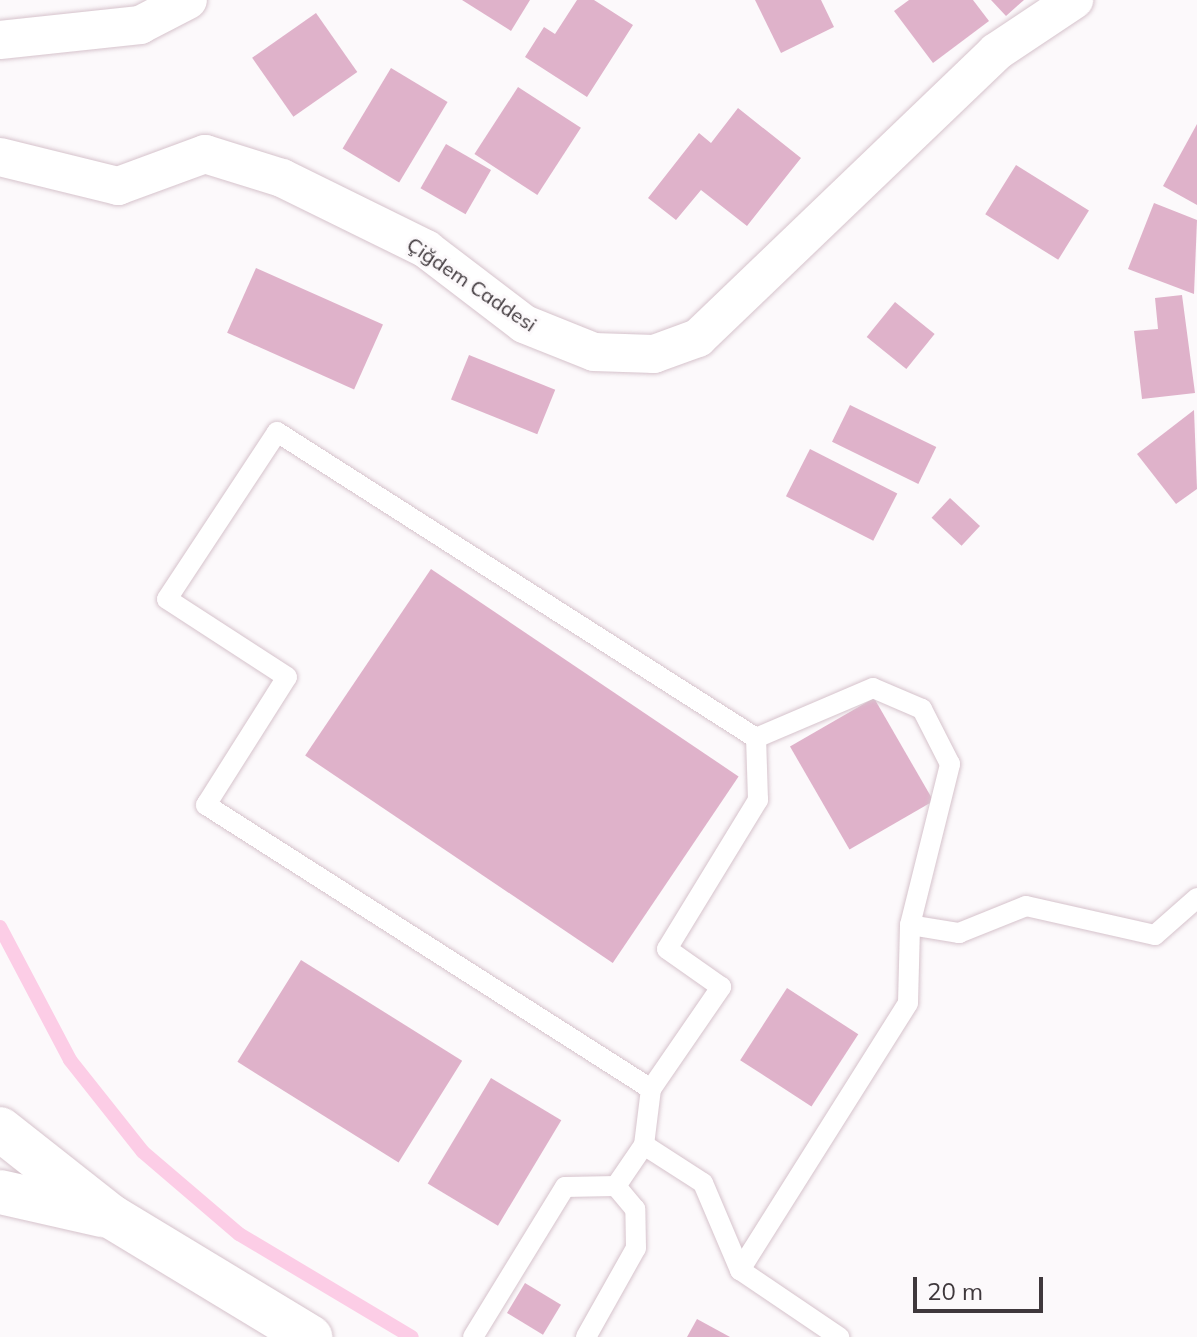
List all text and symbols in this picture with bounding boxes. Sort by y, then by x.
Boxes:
street label: Çiğdem Caddesi [403,232,541,336]
scale bar [917,1261,1047,1311]
text: 20 m [927,1276,983,1306]

